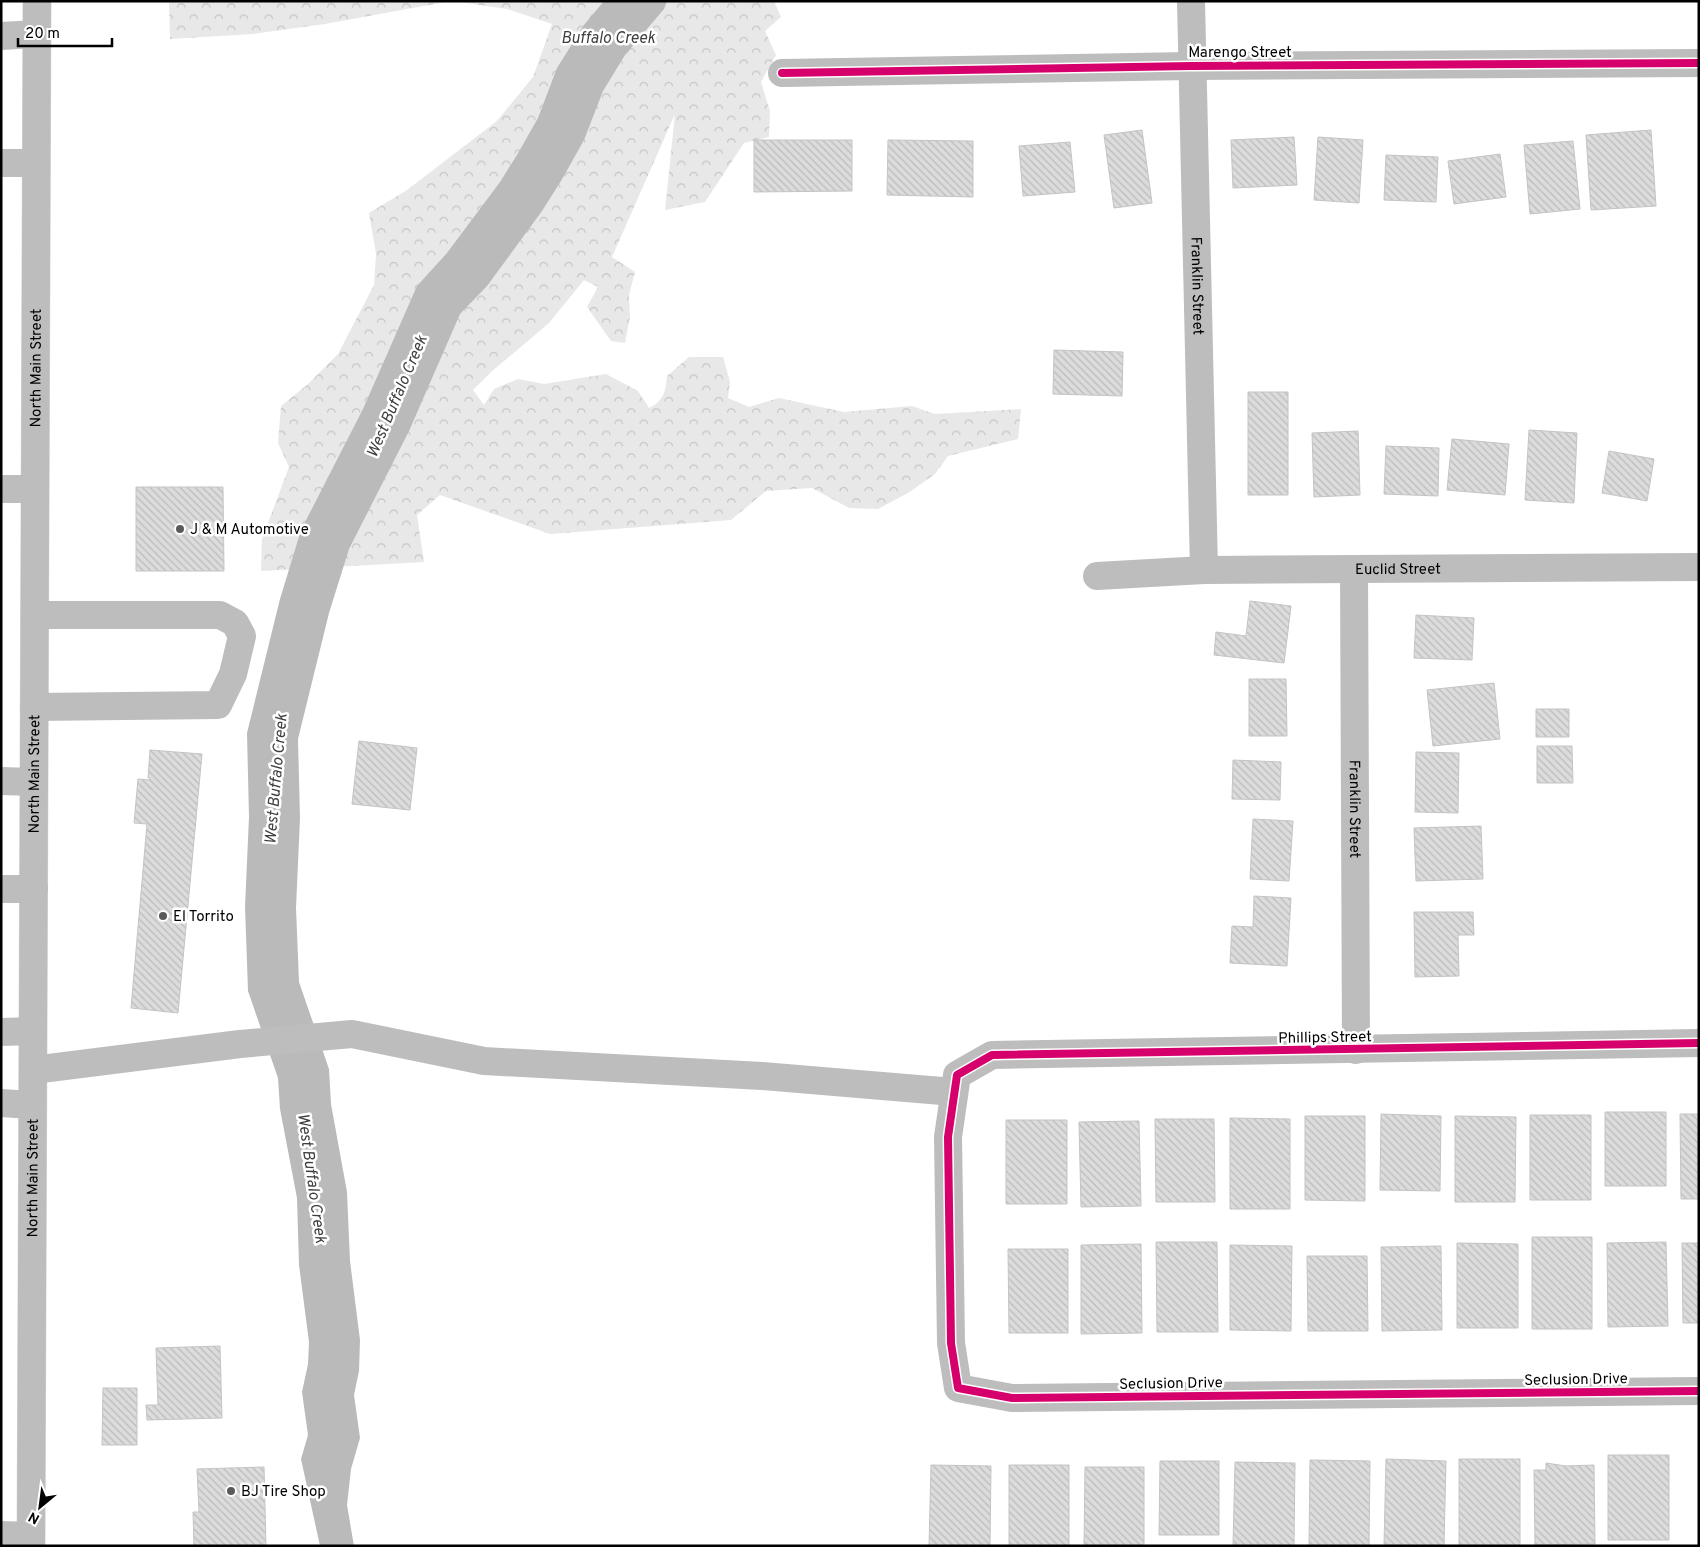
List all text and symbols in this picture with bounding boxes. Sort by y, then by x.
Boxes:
scale bar [18,15,111,47]
text: 20 m [25,25,60,44]
water label: Buffalo Creek [561,29,656,49]
street label: Marengo Street [1188,44,1292,63]
street label: Franklin Street [1185,237,1207,335]
street label: North Main Street [27,308,47,428]
water label: West Buffalo Creek [363,332,433,461]
place label: J & M Automotive [190,521,309,540]
marker: J & M Automotive [174,523,186,535]
street label: Euclid Street [1355,561,1441,580]
water label: West Buffalo Creek [261,712,293,845]
street label: North Main Street [26,714,45,834]
street label: Franklin Street [1344,760,1363,858]
place label: El Torrito [173,908,234,927]
marker: El Torrito [157,910,169,922]
street label: Phillips Street [1278,1028,1372,1049]
water label: West Buffalo Creek [292,1112,330,1245]
street label: North Main Street [24,1118,44,1238]
street label: Seclusion Drive [1524,1370,1628,1391]
street label: Seclusion Drive [1119,1374,1223,1395]
north arrow [15,1482,65,1532]
place label: BJ Tire Shop [241,1483,326,1502]
marker: BJ Tire Shop [225,1485,237,1497]
text: N [26,1507,43,1527]

